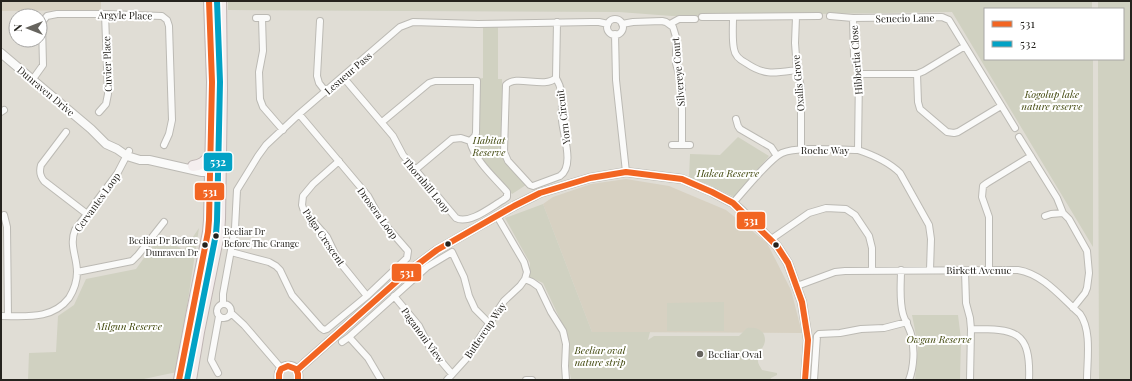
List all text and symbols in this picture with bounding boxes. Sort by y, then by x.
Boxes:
north arrow [8,8,48,48]
street label: Argyle Place [97,8,152,22]
legend [984,8,1124,60]
street label: Senecio Lane [875,10,935,26]
text: 531 [1020,15,1035,31]
text: N [10,24,25,32]
street label: Hibbertia Close [847,25,865,95]
text: 532 [1020,35,1036,51]
street label: Cuvier Place [99,36,115,92]
street label: Silvereye Court [668,37,688,107]
street label: Lesueur Pass [321,49,375,97]
street label: Oxalis Grove [789,54,807,112]
street label: Dunraven Drive [14,63,78,119]
park label: Kogolup lake nature reserve [1021,87,1083,113]
street label: Yorn Circuit [553,88,573,146]
park label: Habitat Reserve [472,133,506,159]
street label: Roche Way [801,143,849,157]
line badge: 532 [203,152,233,172]
text: 532 [210,154,226,169]
street label: Thornbill Loop [400,155,454,215]
park label: Hakea Reserve [696,166,760,180]
street label: Cervantes Loop [71,169,123,235]
line badge: 531 [194,182,225,201]
text: 531 [203,184,217,199]
street label: Drosera Loop [354,184,402,242]
street label: Palga Crescent [300,206,349,269]
line badge: 531 [736,211,766,230]
text: 531 [744,213,758,228]
place label: Beeliar Dr Before The Grange [224,225,300,249]
marker: Beeliar Dr Before The Grange [211,231,221,241]
place label: Beeliar Dr Before Dunraven Dr [129,234,198,258]
unlabelled marker [443,239,453,249]
marker: Beeliar Dr Before Dunraven Dr [200,240,210,250]
unlabelled marker [771,240,781,250]
line badge: 531 [391,263,422,282]
street label: Birkett Avenue [946,263,1012,277]
text: 531 [400,265,414,280]
street label: Buttercup Way [461,299,509,361]
street label: Paganoni View [398,305,448,366]
park label: Milgun Reserve [95,319,163,333]
park label: Owgan Reserve [906,332,972,346]
park label: Beeliar oval nature strip [574,343,627,369]
place label: Beeliar Oval [708,347,762,361]
marker: Beeliar Oval [695,349,705,359]

